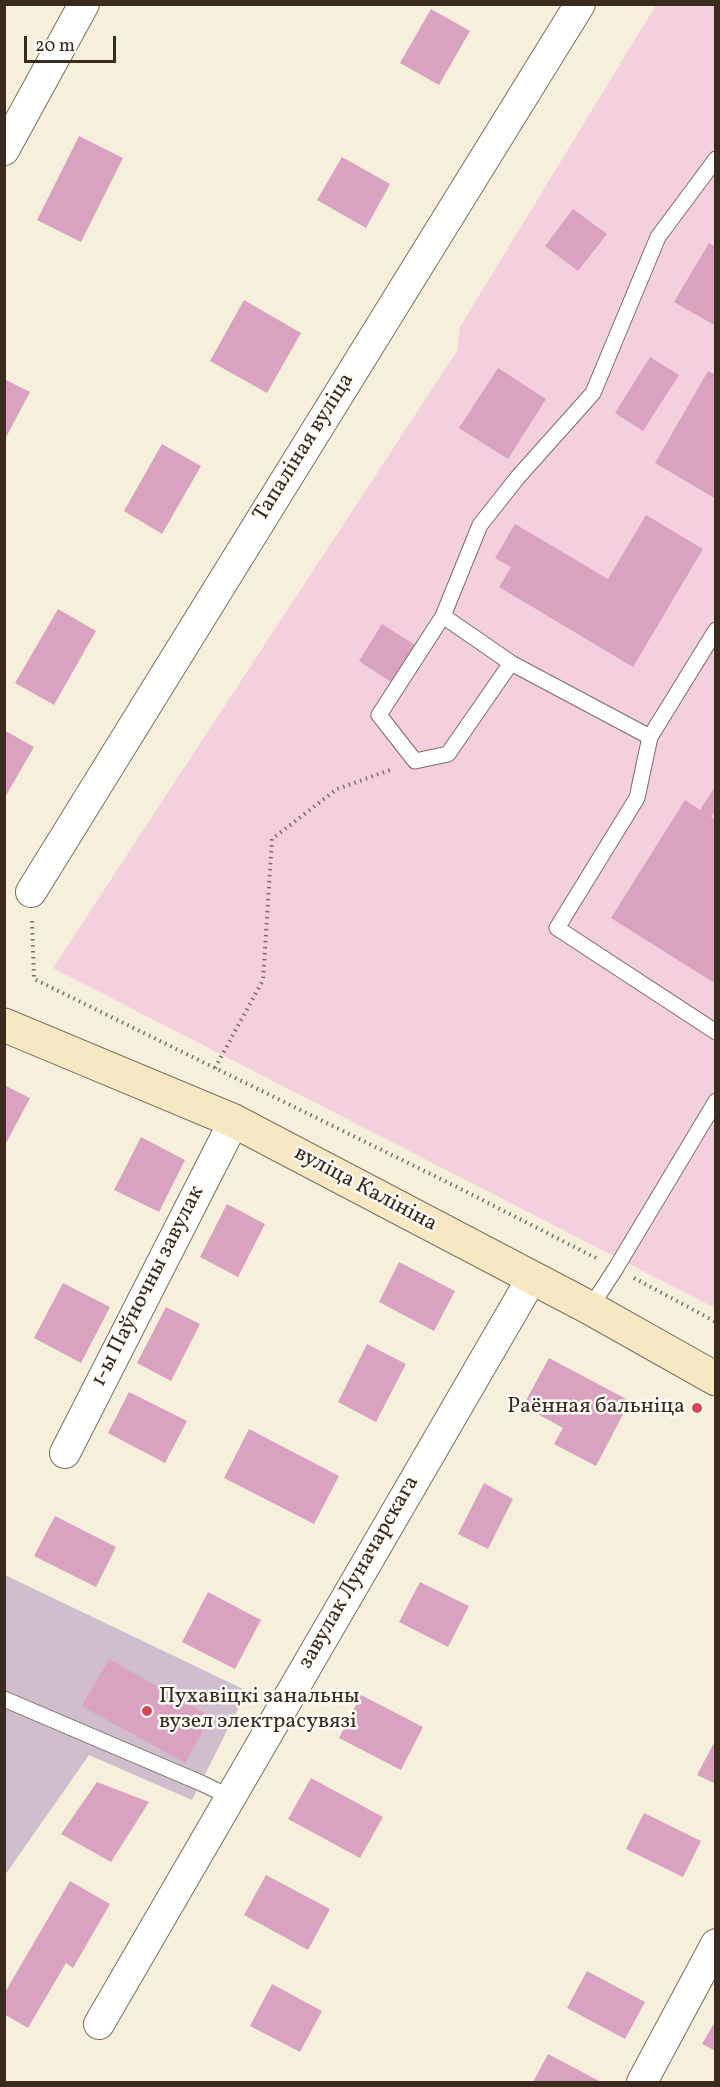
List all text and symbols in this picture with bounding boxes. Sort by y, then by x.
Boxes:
scale bar [27,24,118,62]
text: 20 m [35,34,75,59]
street label: Тапаліная вуліца [249,369,361,527]
street label: вуліца Калініна [289,1141,441,1239]
street label: 1-ы Паўночны завулак [87,1182,211,1392]
place label: Раённая бальніца [507,1395,685,1421]
marker: Раённая бальніца [690,1401,704,1415]
street label: завулак Луначарскага [294,1472,426,1674]
place label: Пухавіцкі занальны вузел электрасувязі [159,1685,360,1736]
marker: Пухавіцкі занальны вузел электрасувязі [140,1704,154,1718]

